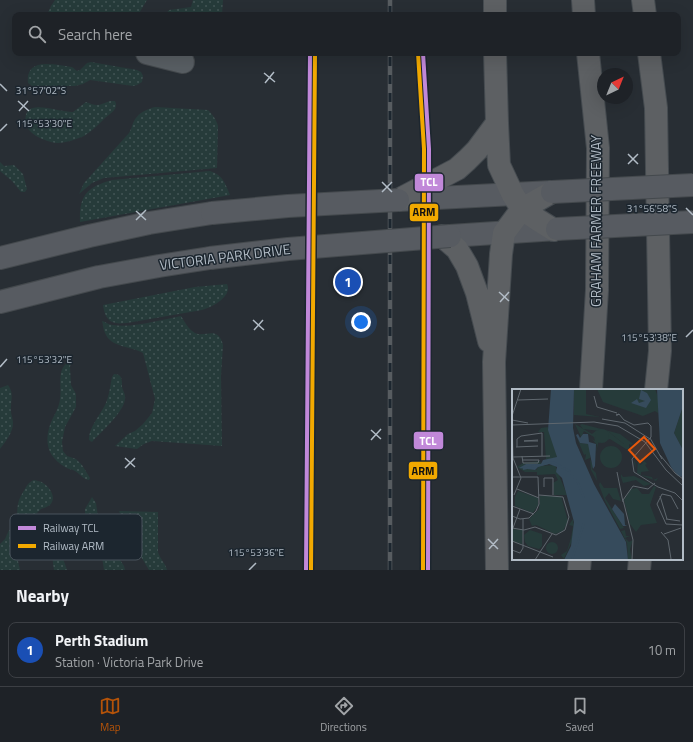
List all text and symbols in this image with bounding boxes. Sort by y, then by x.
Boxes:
search box [12,12,681,56]
icon: search [26,23,48,45]
text: Search here [58,23,132,46]
north arrow [597,68,633,104]
text: 31°57'02"S [16,83,66,98]
text: 115°53'30"E [16,116,73,131]
street label: GRAHAM FARMER FREEWAY [585,135,606,307]
line badge: TCL [414,173,444,192]
text: TCL [421,174,438,190]
text: 31°56'58"S [627,201,677,216]
line badge: ARM [409,203,439,222]
text: ARM [413,204,435,220]
street label: VICTORIA PARK DRIVE [158,238,292,275]
pin: 1 [335,267,361,297]
your location [351,312,371,332]
text: 115°53'38"E [621,330,678,345]
text: 115°53'32"E [16,352,73,367]
inset map [512,389,683,560]
line badge: TCL [413,431,444,450]
text: TCL [420,433,437,449]
line badge: ARM [408,461,438,480]
text: ARM [412,463,434,479]
legend [10,514,142,560]
text: Railway TCL [43,520,99,536]
text: Railway ARM [43,538,104,554]
text: 115°53'36"E [228,545,285,560]
text: Nearby [16,583,69,609]
text: Perth Stadium [55,629,148,652]
text: 1 [26,640,34,660]
text: 10 m [648,640,676,660]
text: Station · Victoria Park Drive [55,652,203,672]
tab: Map [99,695,121,735]
tab: Directions [320,695,367,735]
tab: Saved [566,695,594,735]

